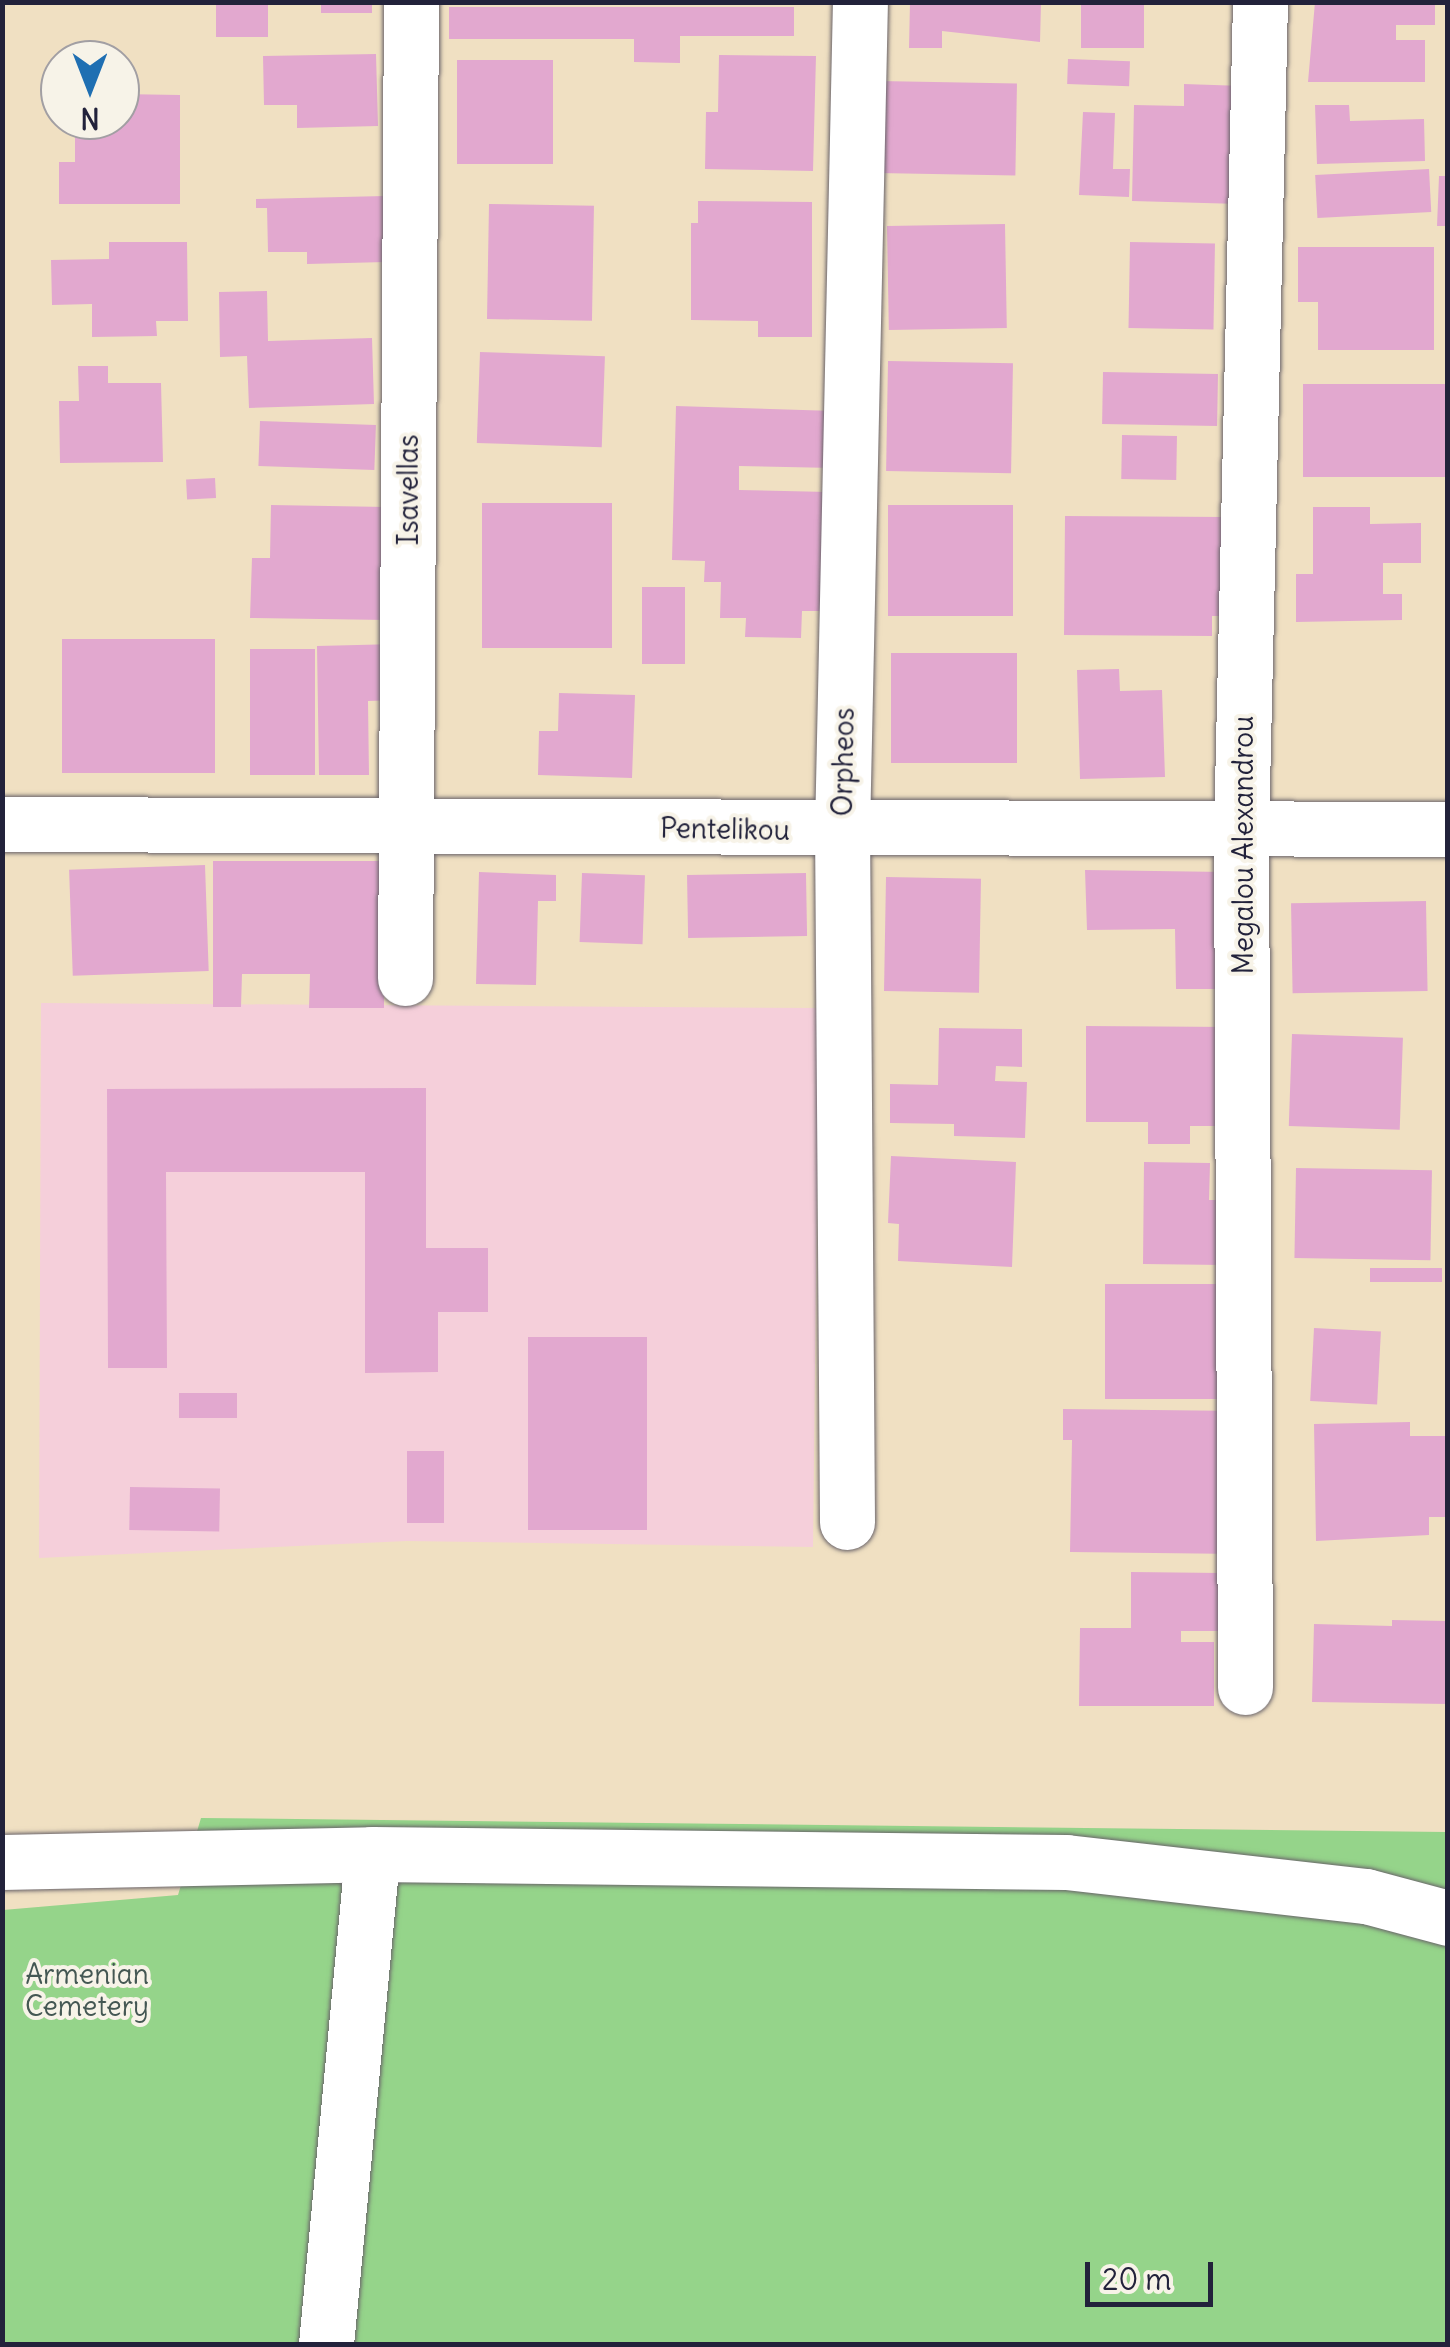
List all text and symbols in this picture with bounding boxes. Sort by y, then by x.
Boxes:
north arrow [40,40,140,140]
text: N [80,100,100,136]
street label: Isavellas [391,435,425,545]
street label: Orpheos [825,707,861,817]
street label: Megalou Alexandrou [1226,716,1260,974]
street label: Pentelikou [660,811,790,847]
park label: Armenian Cemetery [25,1957,149,2023]
scale bar [1090,2242,1218,2304]
text: 20 m [1102,2260,1172,2298]

